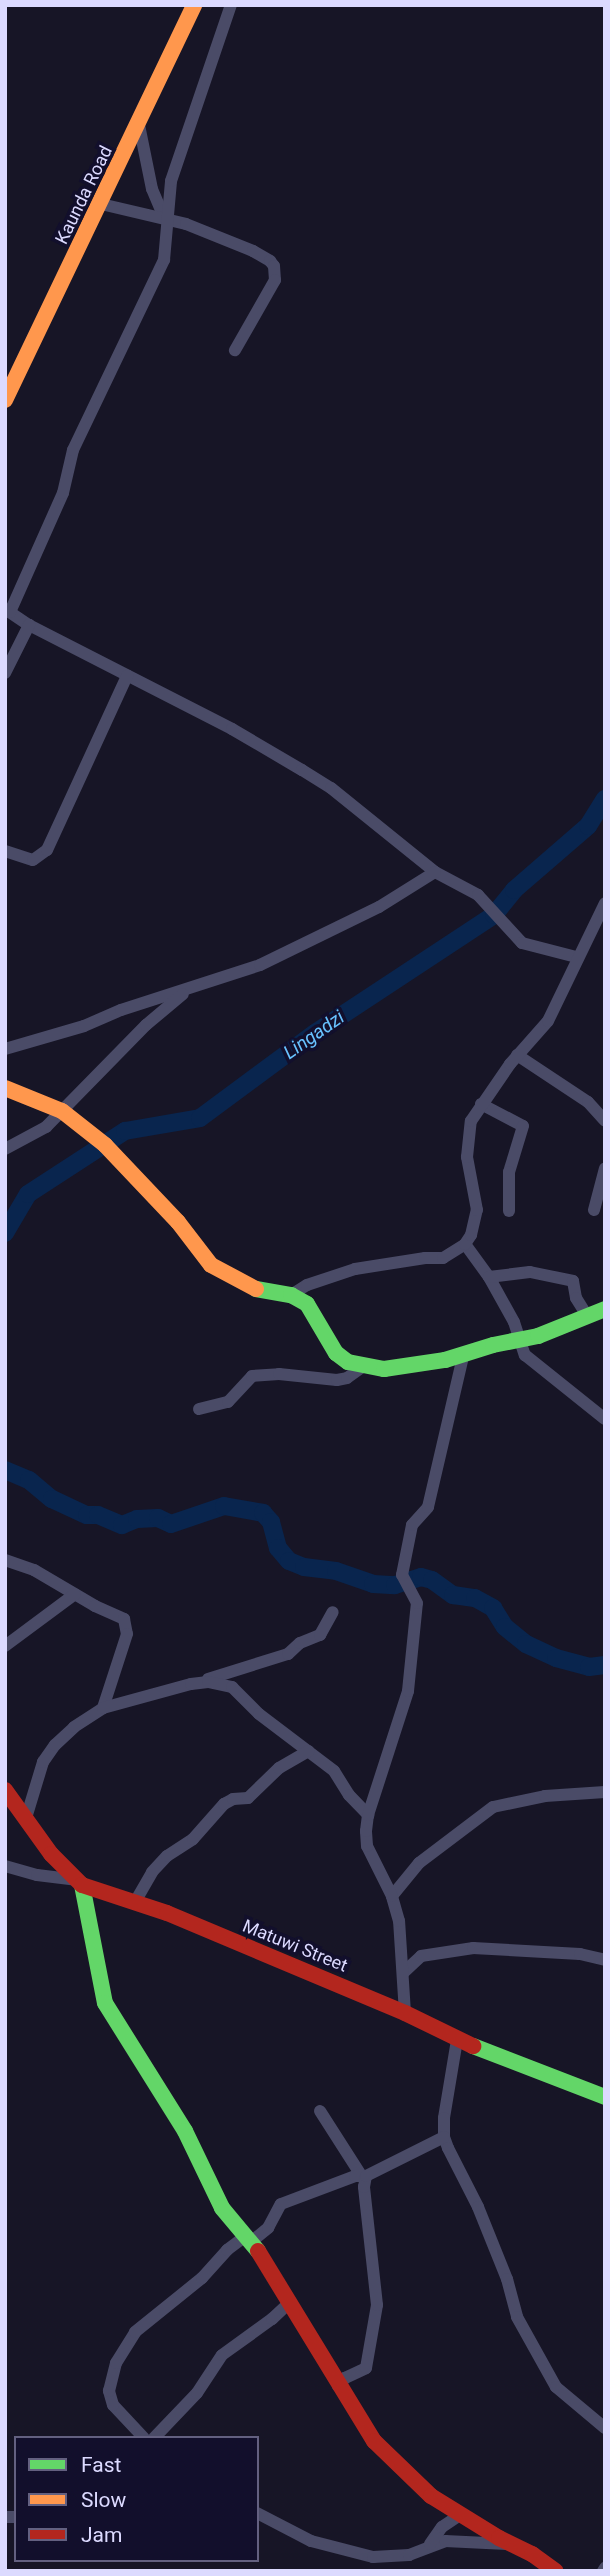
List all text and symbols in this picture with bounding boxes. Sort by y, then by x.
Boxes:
street label: Kaunda Road [51,142,117,248]
water label: Lingadzi [279,1006,349,1064]
street label: Matuwi Street [239,1915,351,1977]
legend [14,2436,259,2562]
text: Fast [81,2453,121,2477]
text: Slow [81,2488,126,2512]
text: Jam [81,2523,122,2547]

